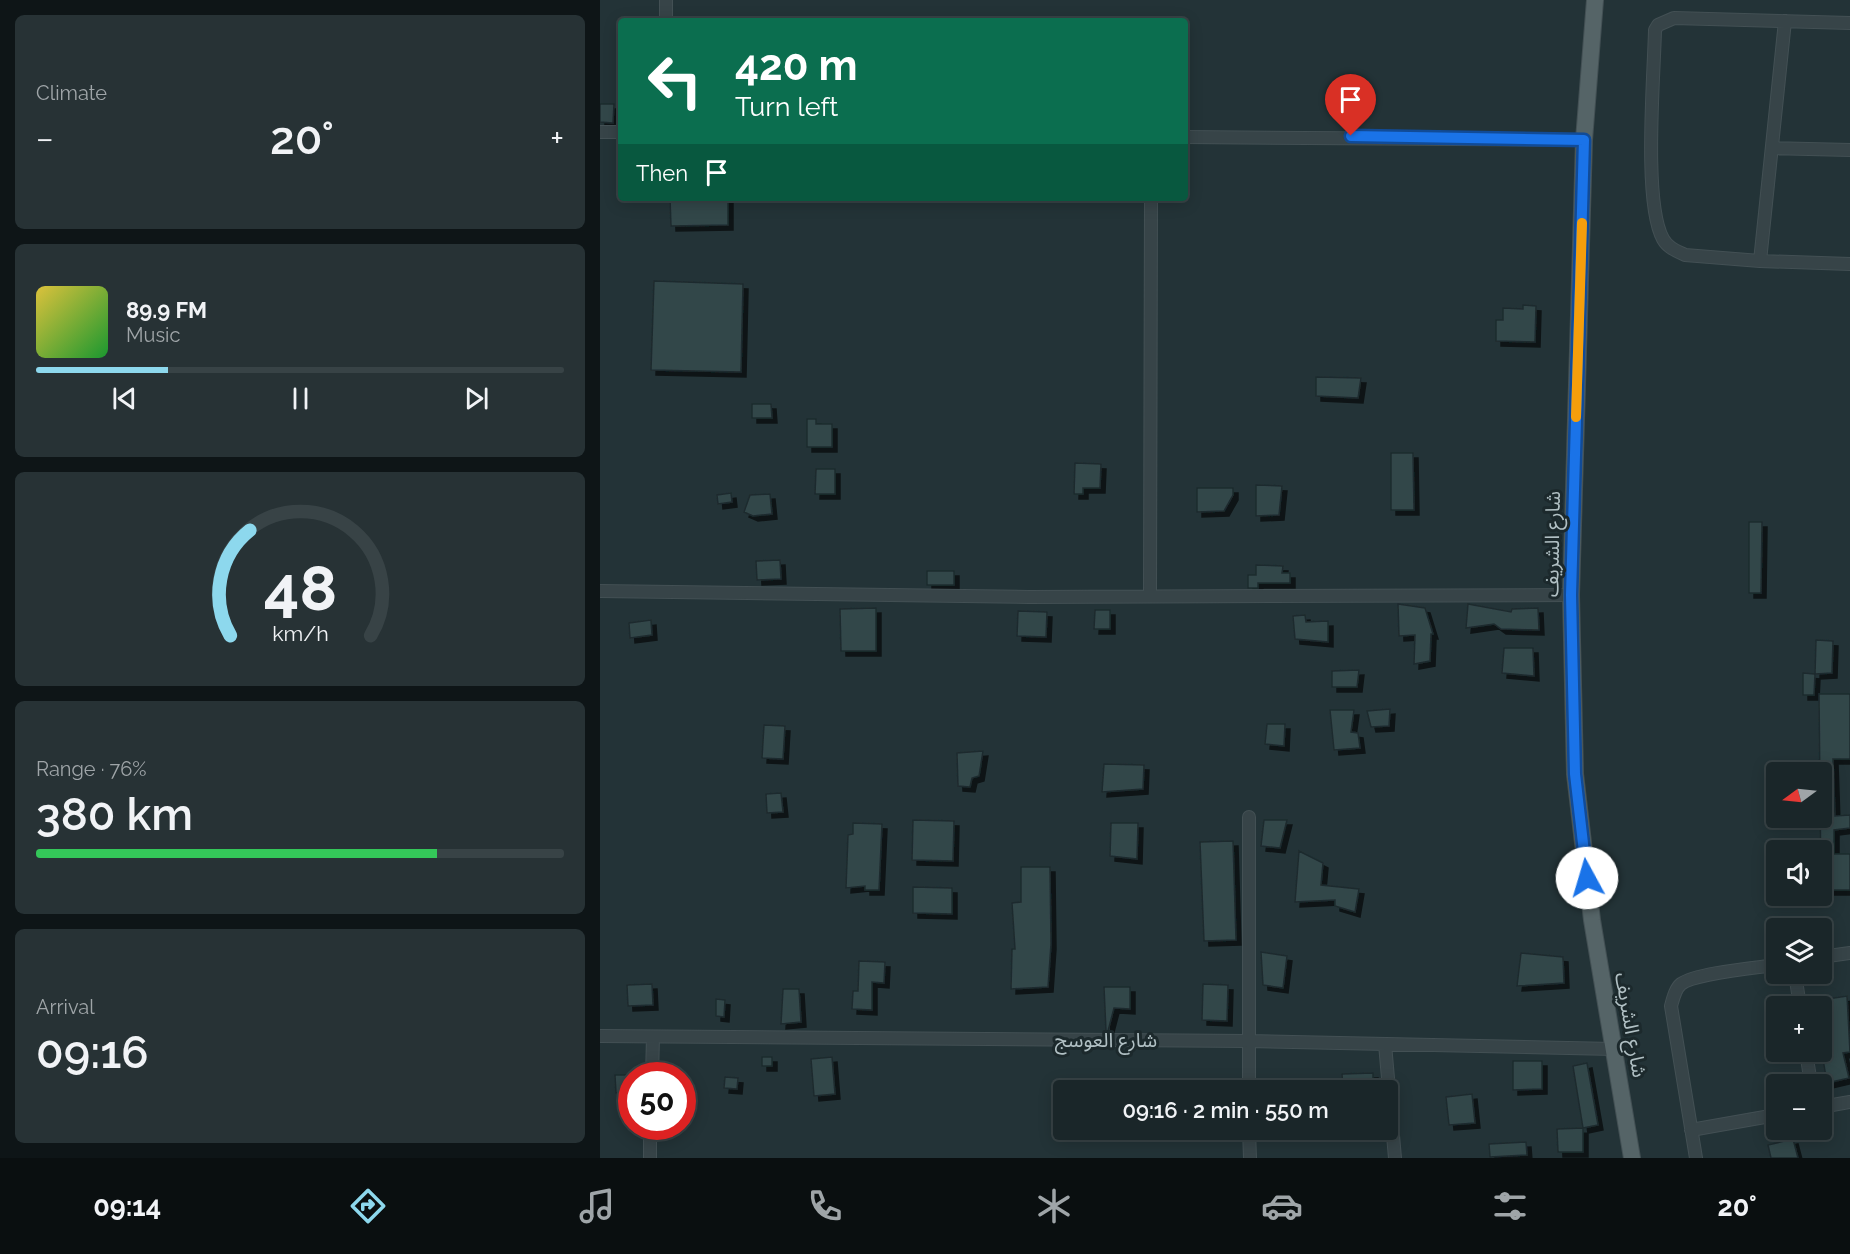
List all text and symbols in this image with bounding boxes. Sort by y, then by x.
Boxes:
text: 420 m [735,41,858,90]
icon: left [636,42,714,120]
pin [1325,74,1376,136]
text: Climate [36,81,107,105]
icon: arrive [1334,83,1367,116]
text: Turn left [735,91,838,122]
text: 20° [270,112,334,165]
text: − [36,119,54,158]
text: + [550,119,564,158]
icon: arrive [700,156,733,189]
text: Then [636,160,688,186]
text: 89.9 FM [126,297,207,323]
text: Music [126,323,180,347]
icon: previous [108,382,141,415]
icon: pause [284,382,317,415]
icon: next [460,382,493,415]
street label: شارع الشريف [1539,491,1568,597]
text: 48 [263,551,337,625]
text: km/h [272,621,328,646]
text: Range · 76% [36,757,147,781]
north arrow [1766,762,1832,828]
map controls [1766,762,1832,1140]
text: 380 km [36,788,193,841]
button: sound [1766,840,1832,906]
position arrow [1555,846,1619,910]
button: layers [1766,918,1832,984]
street label: شارع الشريف [1607,971,1652,1080]
text: Arrival [36,995,95,1019]
button: + [1766,996,1832,1062]
text: 09:16 [36,1026,149,1079]
street label: شارع العوسج [1055,1028,1157,1055]
speed limit sign: 50 [618,1062,696,1140]
button: − [1766,1074,1832,1140]
text: 09:16 · 2 min · 550 m [1122,1097,1329,1123]
icon: directions [347,1185,389,1227]
icon: music [576,1185,618,1227]
icon: phone [804,1185,846,1227]
icon: climate [1033,1185,1075,1227]
icon: car [1261,1185,1303,1227]
icon: filters [1489,1185,1531,1227]
text: 09:14 [93,1191,161,1222]
text: 20° [1718,1191,1757,1222]

